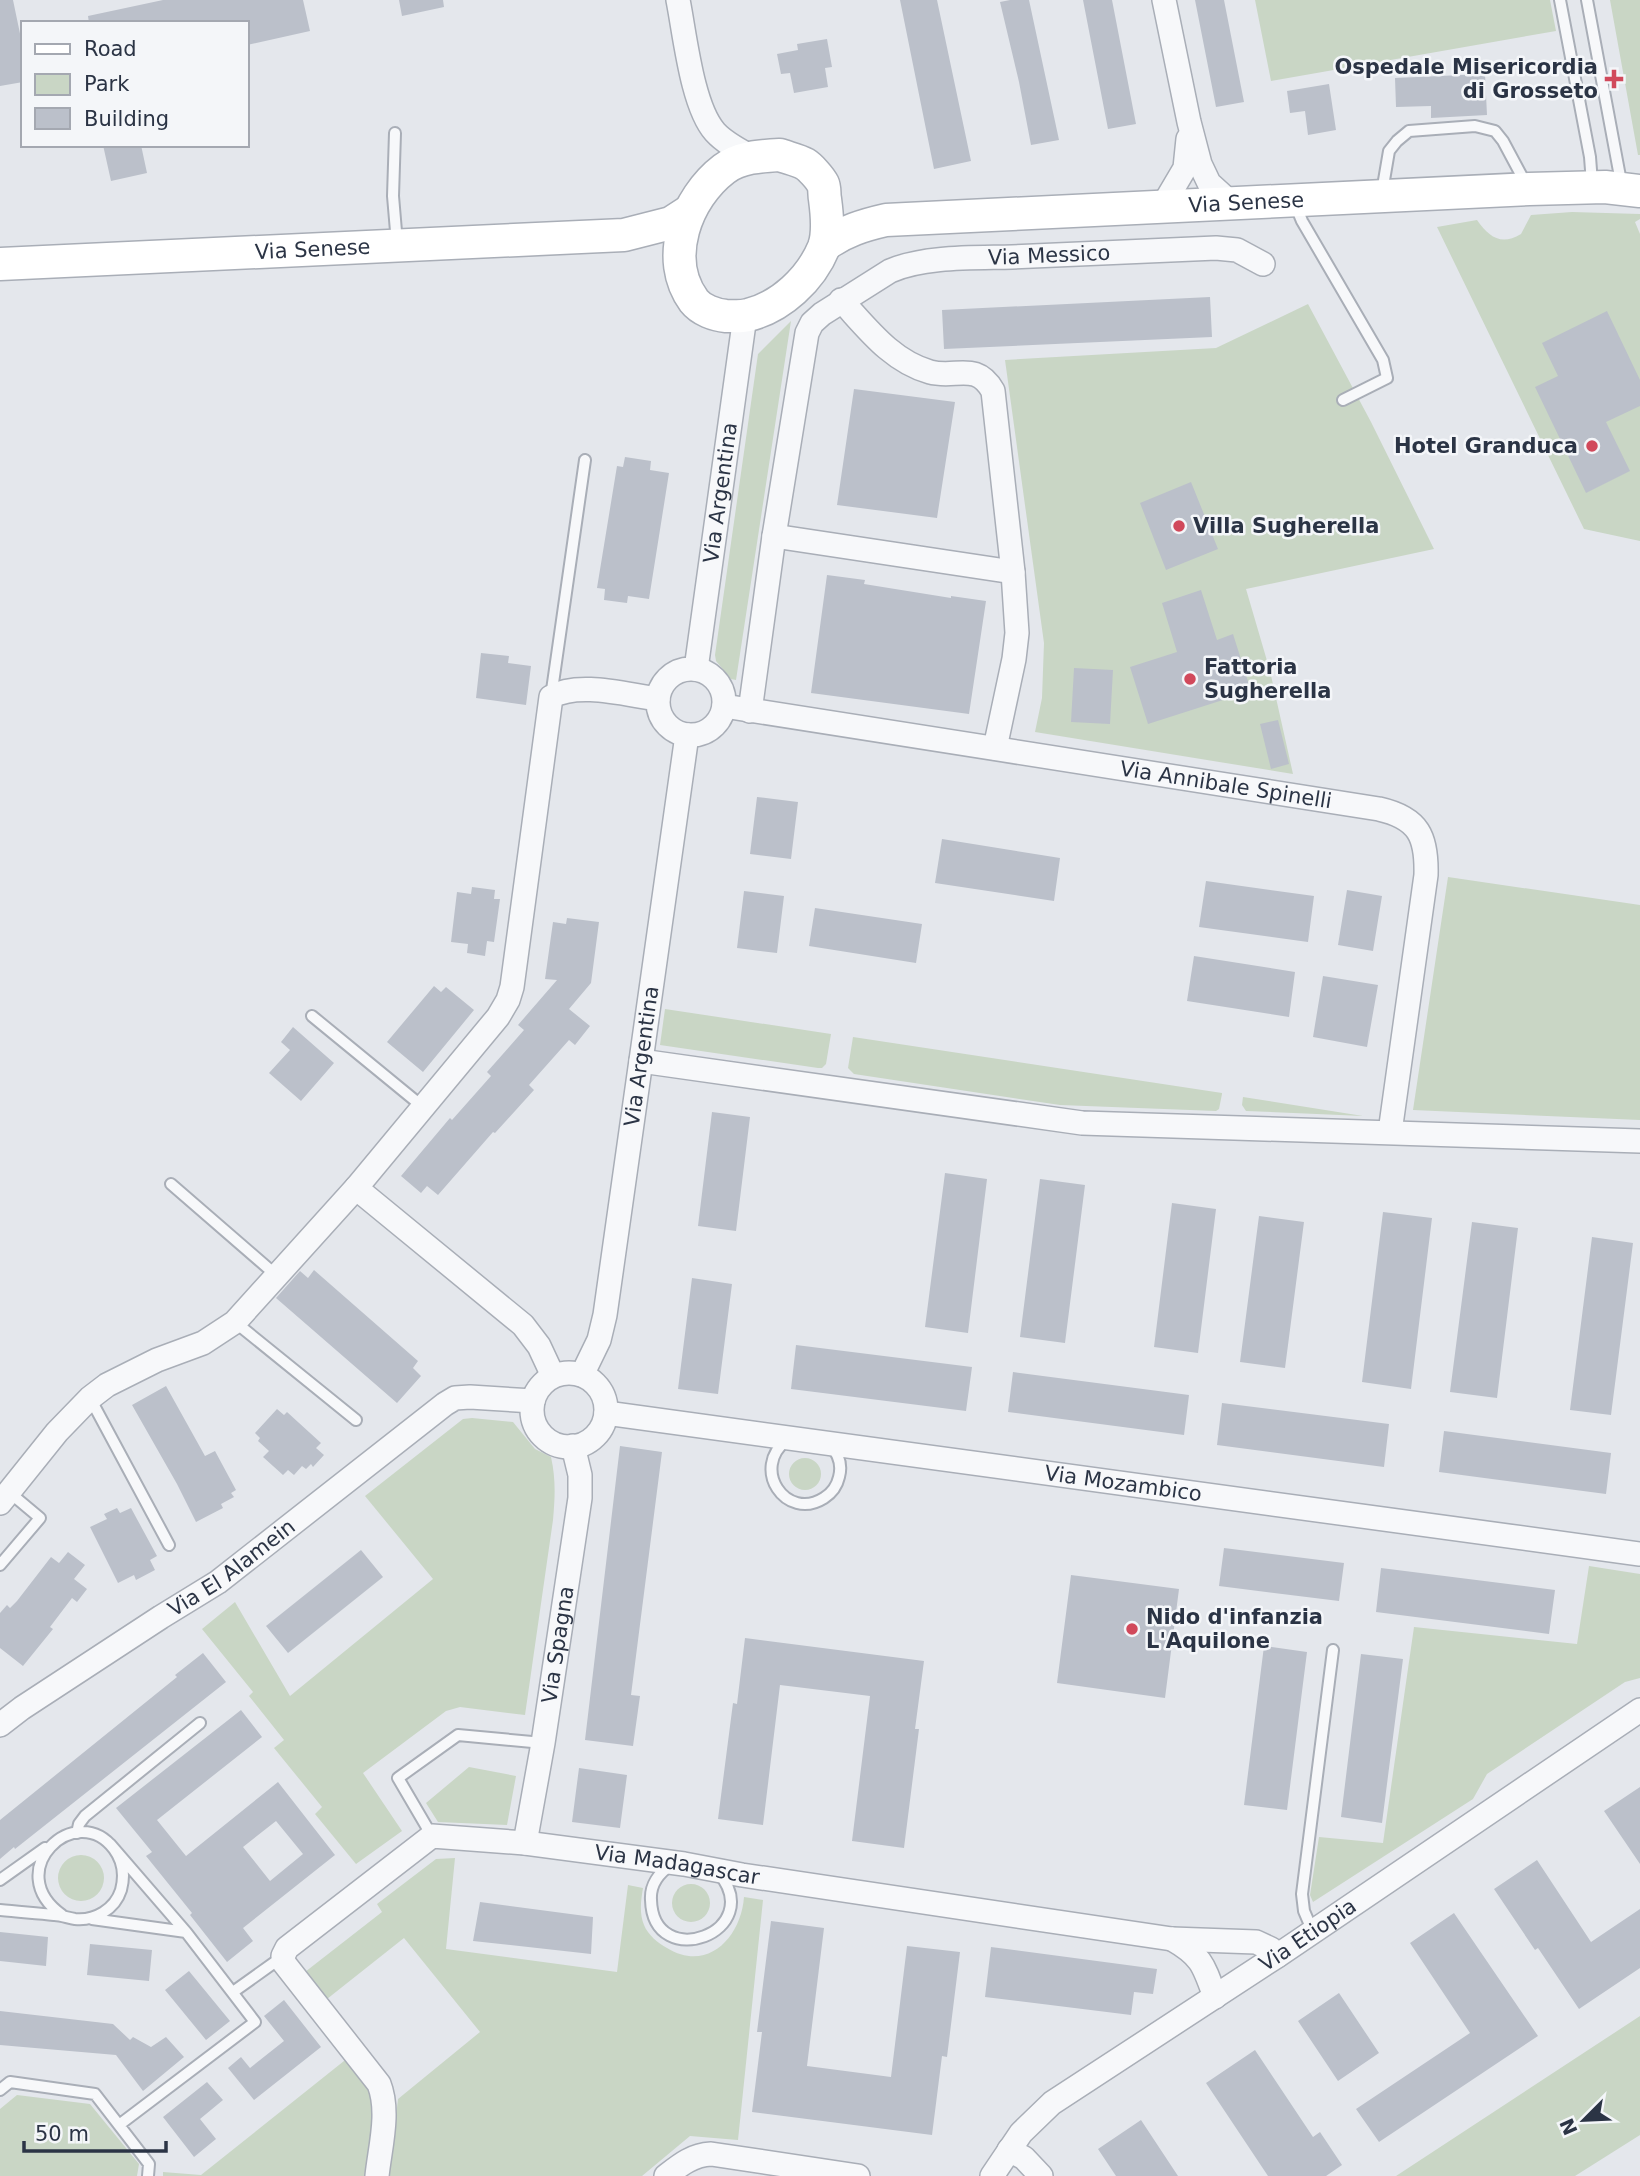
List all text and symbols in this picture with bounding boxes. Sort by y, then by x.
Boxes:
legend [21,21,248,147]
text: Road [84,37,137,61]
place label: Ospedale Misericordia di Grosseto [1334,55,1598,103]
marker: Ospedale Misericordia di Grosseto [1604,69,1624,89]
text: Park [84,72,130,96]
text: Building [84,107,169,131]
street label: Via Senese [1188,188,1305,217]
street label: Via Senese [254,235,371,264]
street label: Via Messico [988,241,1111,269]
street label: Via Argentina [699,421,742,565]
place label: Hotel Granduca [1394,434,1578,458]
marker: Hotel Granduca [1584,438,1600,454]
place label: Villa Sugherella [1193,514,1379,538]
marker: Villa Sugherella [1171,518,1187,534]
place label: Fattoria Sugherella [1204,655,1331,703]
marker: Fattoria Sugherella [1182,671,1198,687]
street label: Via Annibale Spinelli [1118,756,1333,813]
street label: Via Argentina [620,984,663,1128]
street label: Via Mozambico [1043,1461,1203,1506]
street label: Via El Alamein [164,1514,300,1622]
street label: Via Spagna [537,1584,579,1705]
place label: Nido d'infanzia L'Aquilone [1146,1605,1323,1653]
marker: Nido d'infanzia L'Aquilone [1124,1621,1140,1637]
street label: Via Madagascar [593,1840,762,1890]
street label: Via Etiopia [1255,1894,1361,1976]
north arrow [1549,2085,1619,2155]
scale bar [24,2110,166,2154]
text: N [1555,2115,1582,2139]
text: 50 m [35,2122,89,2146]

